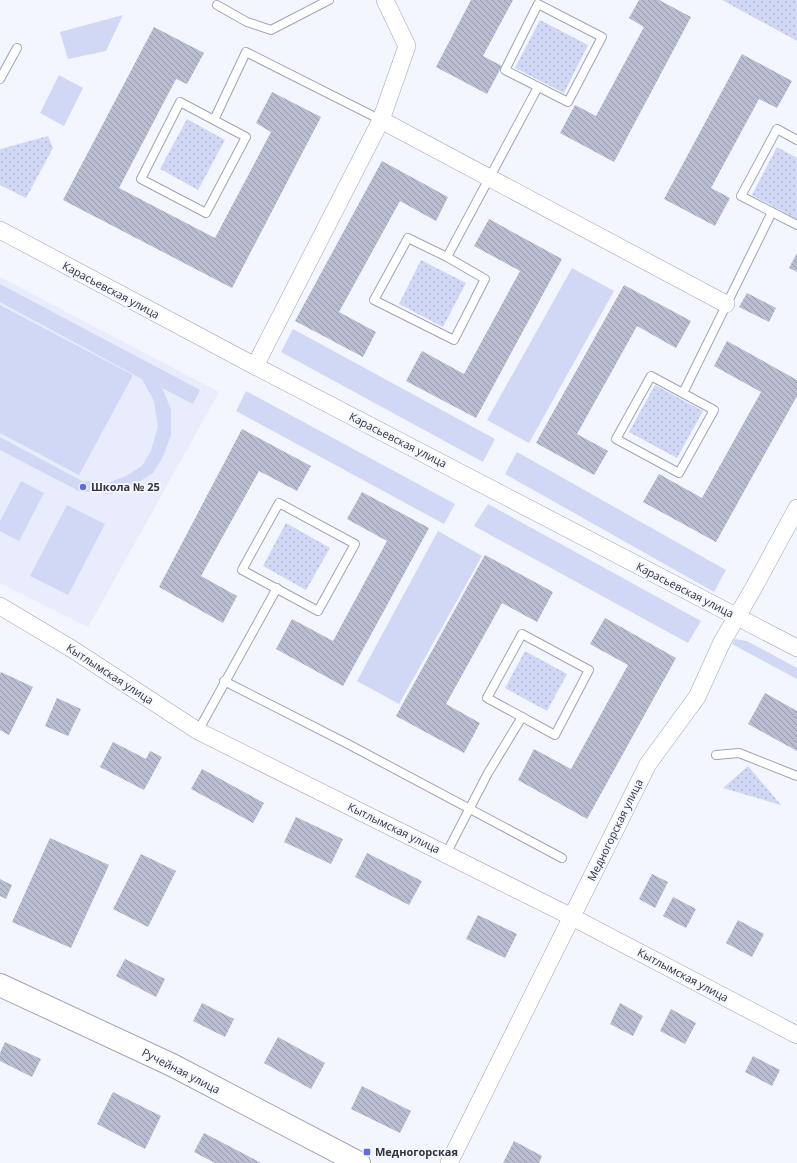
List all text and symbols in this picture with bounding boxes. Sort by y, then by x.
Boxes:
street label: Карасьевская улица [60,258,162,321]
street label: Карасьевская улица [347,408,450,471]
place label: Школа № 25 [91,479,160,494]
marker: Школа № 25 [78,482,88,492]
street label: Карасьевская улица [634,558,737,621]
street label: Кытлымская улица [64,640,157,707]
street label: Медногорская улица [583,776,646,883]
street label: Кытлымская улица [346,799,443,856]
street label: Кытлымская улица [635,944,731,1005]
street label: Ручейная улица [140,1044,223,1097]
place label: Медногорская [375,1144,458,1159]
marker: Медногорская [362,1147,372,1157]

